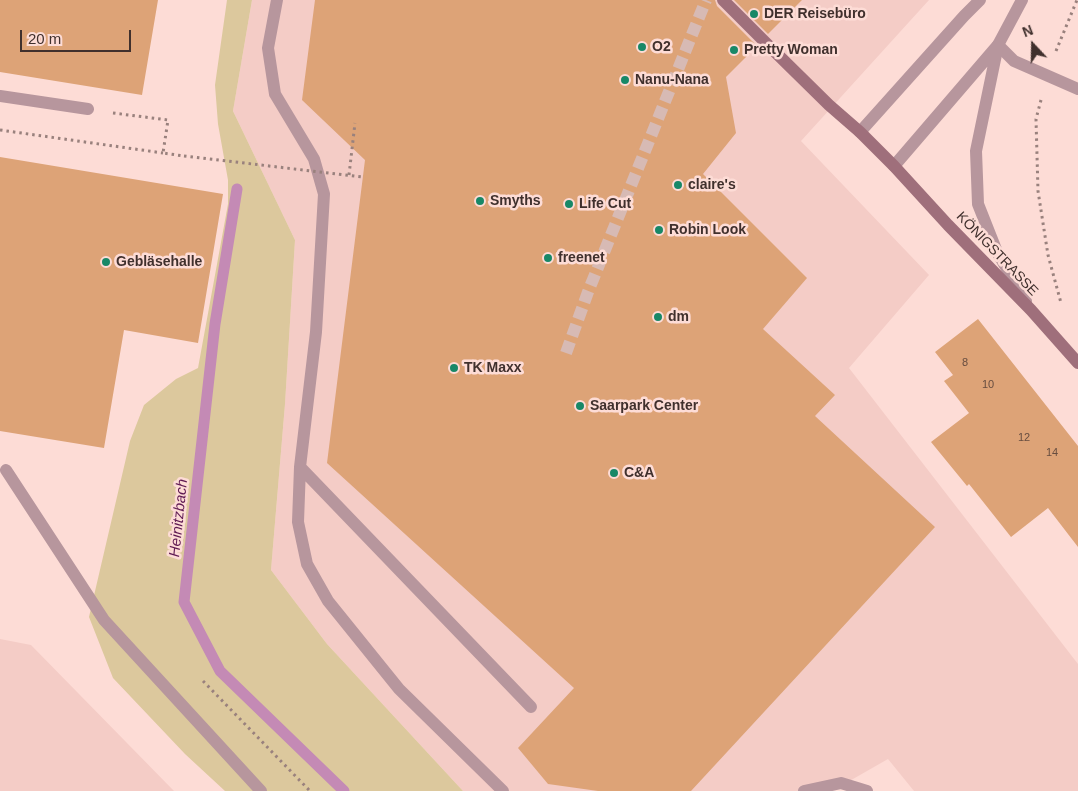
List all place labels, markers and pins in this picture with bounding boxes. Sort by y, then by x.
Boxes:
place label: DER Reisebüro [764,6,866,22]
marker: DER Reisebüro [748,8,760,20]
place label: O2 [652,39,671,55]
marker: O2 [636,41,648,53]
place label: Pretty Woman [744,42,838,58]
marker: Pretty Woman [728,44,740,56]
place label: Nanu-Nana [635,72,709,88]
marker: Nanu-Nana [619,74,631,86]
place label: claire's [688,177,736,193]
marker: claire's [672,179,684,191]
place label: Smyths [490,193,541,209]
marker: Smyths [474,195,486,207]
place label: Life Cut [579,196,631,212]
marker: Life Cut [563,198,575,210]
place label: Robin Look [669,222,746,238]
marker: Robin Look [653,224,665,236]
place label: freenet [558,250,605,266]
marker: freenet [542,252,554,264]
place label: Gebläsehalle [116,254,202,270]
marker: Gebläsehalle [100,256,112,268]
place label: dm [668,309,689,325]
marker: dm [652,311,664,323]
place label: TK Maxx [464,360,522,376]
marker: TK Maxx [448,362,460,374]
place label: Saarpark Center [590,398,698,414]
marker: Saarpark Center [574,400,586,412]
place label: C&A [624,465,654,481]
marker: C&A [608,467,620,479]

